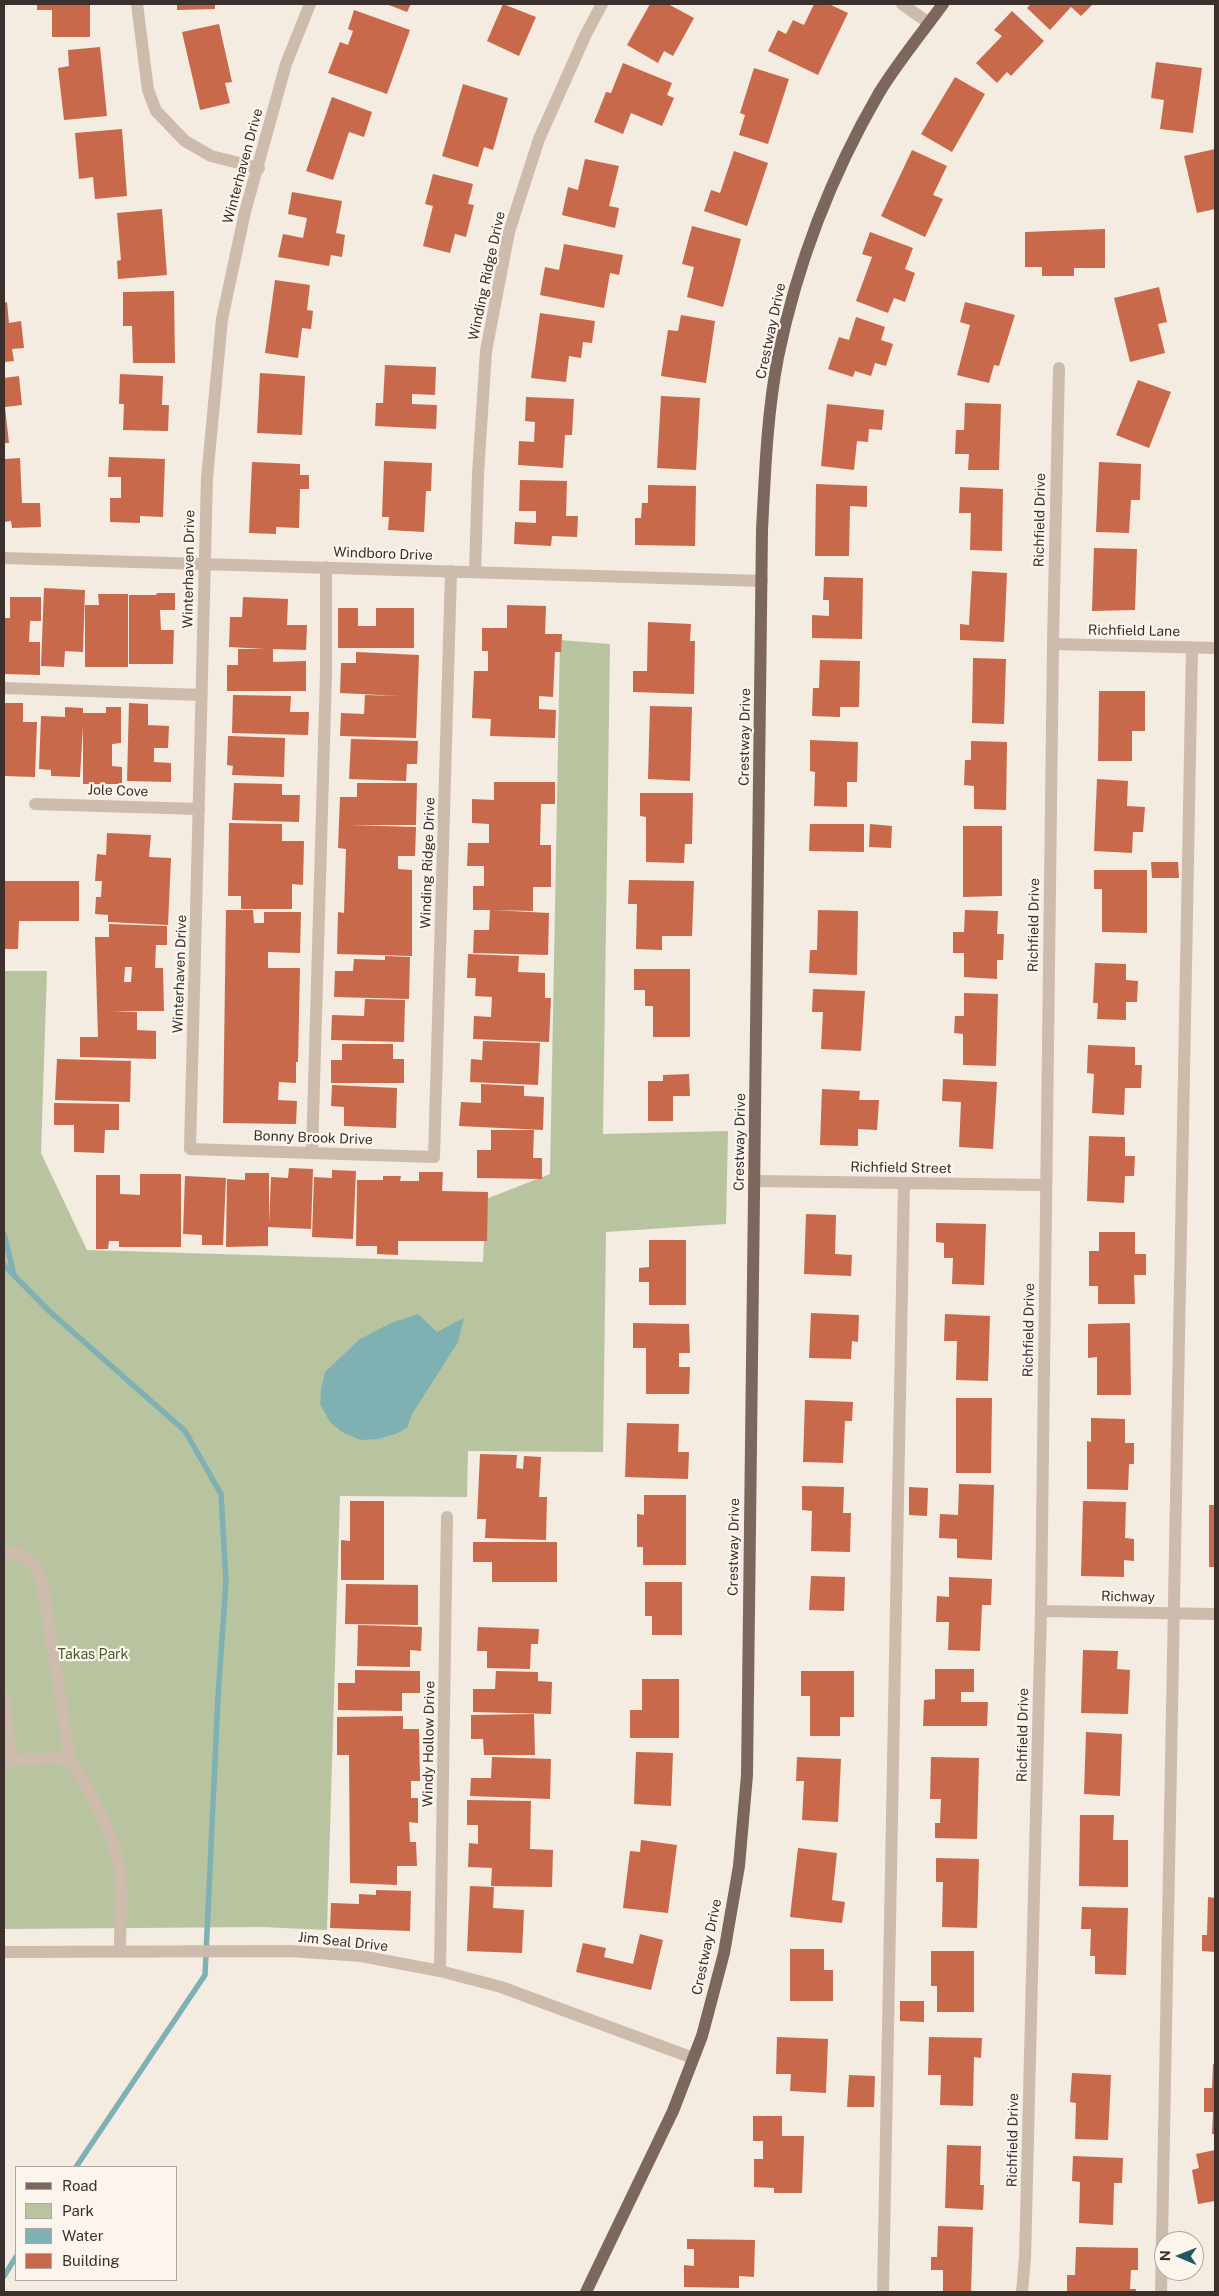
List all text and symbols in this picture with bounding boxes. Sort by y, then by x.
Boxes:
street label: Winterhaven Drive [220,106,266,226]
street label: Winding Ridge Drive [465,210,509,342]
street label: Crestway Drive [753,281,789,381]
street label: Richfield Drive [1031,473,1049,567]
street label: Winterhaven Drive [180,509,198,629]
street label: Windboro Drive [333,544,433,564]
street label: Richfield Lane [1088,622,1180,640]
street label: Crestway Drive [736,688,754,786]
street label: Jole Cove [87,782,149,800]
street label: Winding Ridge Drive [417,797,439,929]
street label: Richfield Drive [1025,878,1043,972]
street label: Winterhaven Drive [170,914,190,1034]
street label: Crestway Drive [731,1093,749,1191]
street label: Bonny Brook Drive [253,1128,373,1148]
street label: Richfield Street [850,1159,952,1177]
street label: Richfield Drive [1020,1283,1038,1377]
street label: Crestway Drive [725,1498,743,1596]
street label: Richway [1101,1588,1155,1606]
park label: Takas Park [58,1647,128,1663]
street label: Windy Hollow Drive [419,1681,439,1807]
street label: Richfield Drive [1014,1688,1032,1782]
street label: Crestway Drive [689,1897,725,1997]
street label: Jim Seal Drive [297,1929,389,1955]
street label: Richfield Drive [1004,2093,1022,2187]
legend [15,2166,178,2281]
text: Road [62,2177,98,2194]
text: Park [62,2202,94,2219]
text: Water [62,2227,104,2244]
north arrow [1154,2231,1204,2281]
text: N [1157,2250,1173,2261]
text: Building [62,2252,120,2269]

